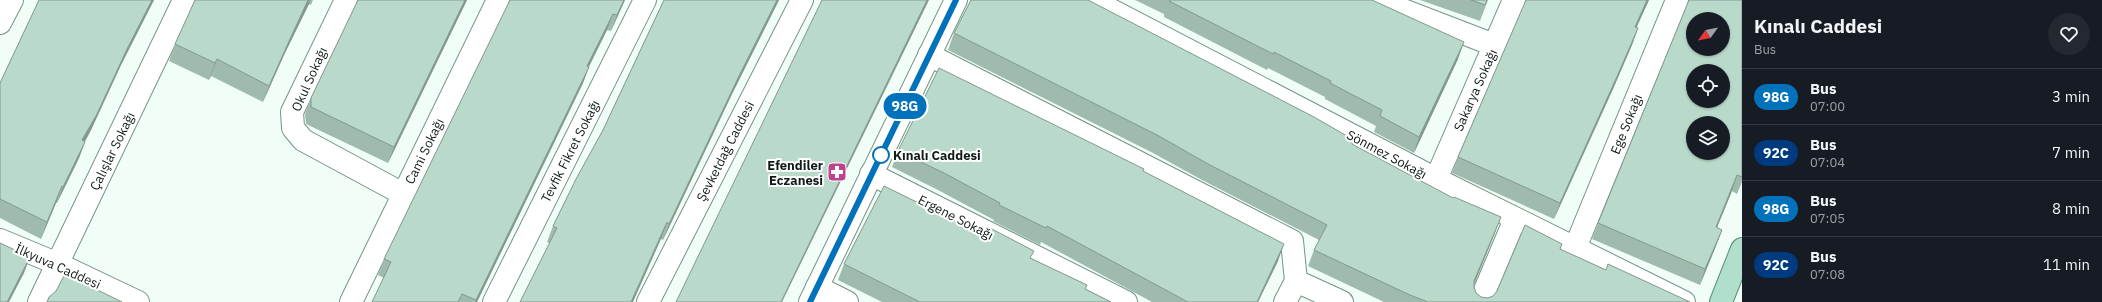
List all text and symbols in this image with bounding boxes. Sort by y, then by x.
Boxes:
north arrow [1686,12,1730,56]
map controls [1686,12,1730,160]
button: heart [2048,13,2090,55]
text: Kınalı Caddesi [1754,14,1882,38]
text: Bus [1754,41,1776,58]
street label: Okul Sokağı [288,44,331,114]
street label: Sakarya Sokağı [1450,46,1501,134]
button: locate [1686,64,1730,108]
text: Bus [1810,79,1837,98]
text: 3 min [2052,87,2090,106]
text: 98G [1763,88,1789,106]
street label: Ege Sokağı [1607,92,1646,157]
line badge: 98G [882,93,928,119]
street label: Tevfik Fikret Sokağı [537,97,604,205]
text: 98G [892,97,918,115]
street label: Şevketdağ Caddesi [693,98,758,204]
text: 07:00 [1810,98,1845,115]
street label: Çalışlar Sokağı [86,109,139,193]
street label: Cami Sokağı [401,115,448,187]
button: layers [1686,116,1730,160]
street label: Sönmez Sokağı [1344,126,1430,183]
text: Bus [1810,135,1837,154]
text: 7 min [2052,143,2090,162]
text: 92C [1763,144,1789,162]
marker: Kınalı Caddesi [872,146,890,164]
place label: Kınalı Caddesi [893,147,981,164]
text: 07:04 [1810,154,1845,171]
place label: Efendiler Eczanesi [767,157,823,189]
pharmacy icon: Efendiler Eczanesi [826,161,848,183]
street label: Ergene Sokağı [915,191,996,244]
text: Bus [1810,191,1837,210]
text: 8 min [2052,199,2090,218]
text: 98G [1763,200,1789,218]
text: 07:05 [1810,210,1845,227]
street label: İlkyuva Caddesi [12,240,104,293]
text: Bus [1810,247,1837,266]
text: 11 min [2043,255,2090,274]
text: 92C [1763,256,1789,274]
text: 07:08 [1810,266,1845,283]

